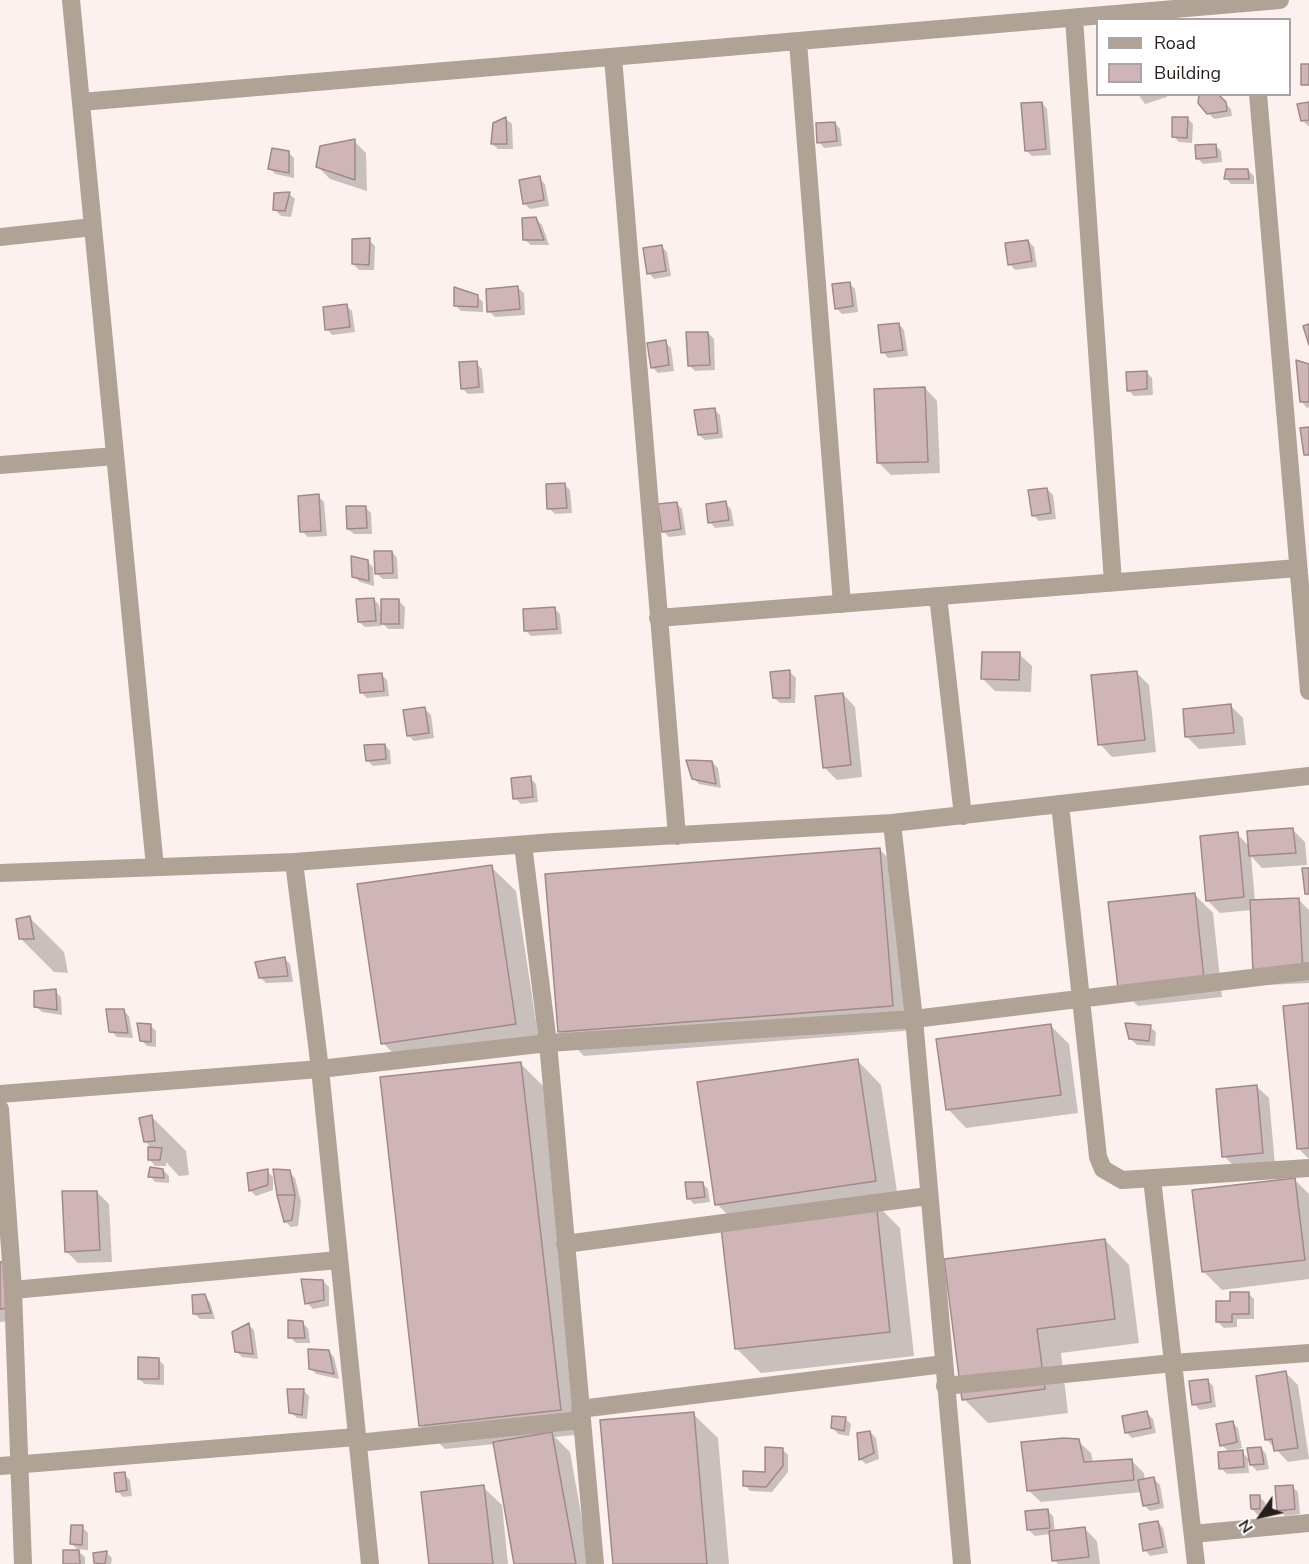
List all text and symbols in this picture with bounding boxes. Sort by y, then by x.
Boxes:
legend [1096,18,1291,96]
text: Road [1154,31,1196,55]
text: Building [1154,61,1221,85]
north arrow [1231,1486,1291,1546]
text: N [1234,1515,1259,1537]

